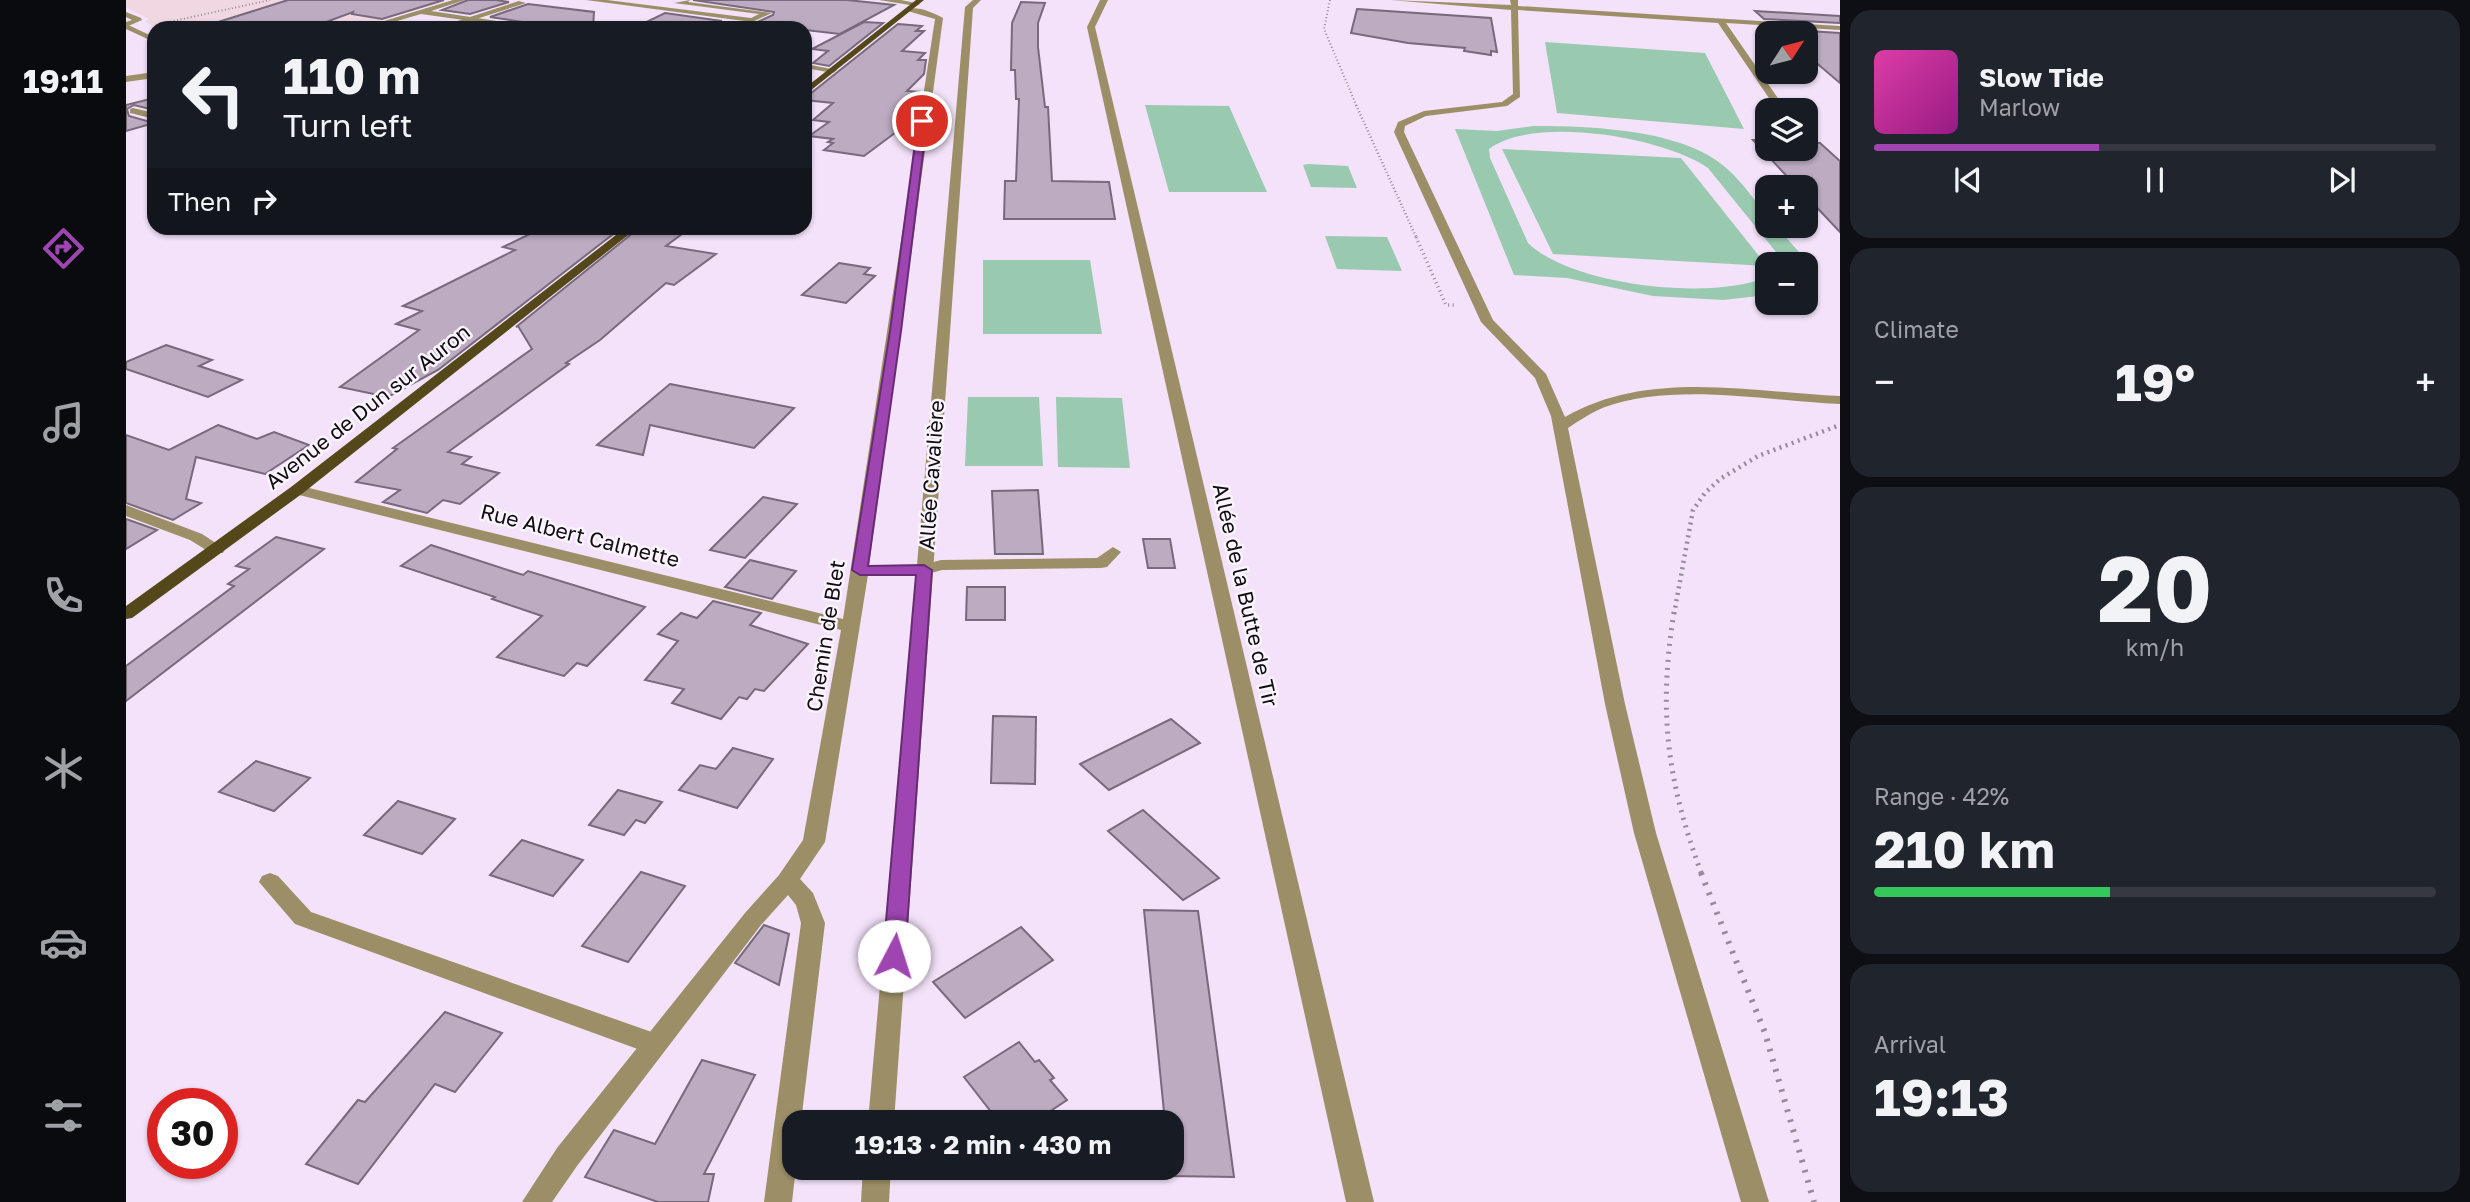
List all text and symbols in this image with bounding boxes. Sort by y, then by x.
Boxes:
north arrow [1755,21,1818,84]
map controls [1755,21,1818,315]
text: 110 m [283,46,420,105]
icon: left [168,49,259,140]
text: 19:11 [23,62,103,100]
text: Slow Tide [1979,62,2104,93]
pin [892,91,952,151]
text: Marlow [1979,93,2060,121]
button: layers [1755,98,1818,161]
icon: arrive [903,102,941,140]
text: Turn left [283,106,412,144]
icon: previous [1949,161,1987,199]
icon: pause [2136,161,2174,199]
icon: next [2323,161,2361,199]
button: + [1755,175,1818,238]
icon: right [245,182,283,220]
text: Then [168,186,231,217]
icon: directions [39,224,88,273]
button: − [1755,252,1818,315]
text: Climate [1874,315,1959,343]
street label: Avenue de Dun sur Auron [260,318,475,494]
text: 19° [2115,350,2195,412]
text: − [1874,359,1895,404]
text: + [2415,359,2436,404]
icon: music [39,398,88,447]
street label: Allée Cavalière [913,399,949,551]
street label: Allée de la Butte de Tir [1208,480,1284,709]
street label: Rue Albert Calmette [478,498,682,572]
text: 20 [2098,533,2212,642]
street label: Chemin de Blet [800,558,850,714]
icon: phone [39,571,88,620]
text: km/h [2126,633,2184,661]
icon: climate [39,744,88,793]
text: Range · 42% [1874,782,2009,810]
text: 210 km [1874,817,2055,879]
icon: car [39,918,88,967]
position arrow [857,919,931,993]
text: Arrival [1874,1030,1946,1058]
text: 19:13 [1874,1065,2009,1127]
speed limit sign: 30 [147,1088,238,1179]
icon: filters [39,1091,88,1140]
text: 19:13 · 2 min · 430 m [855,1129,1111,1160]

